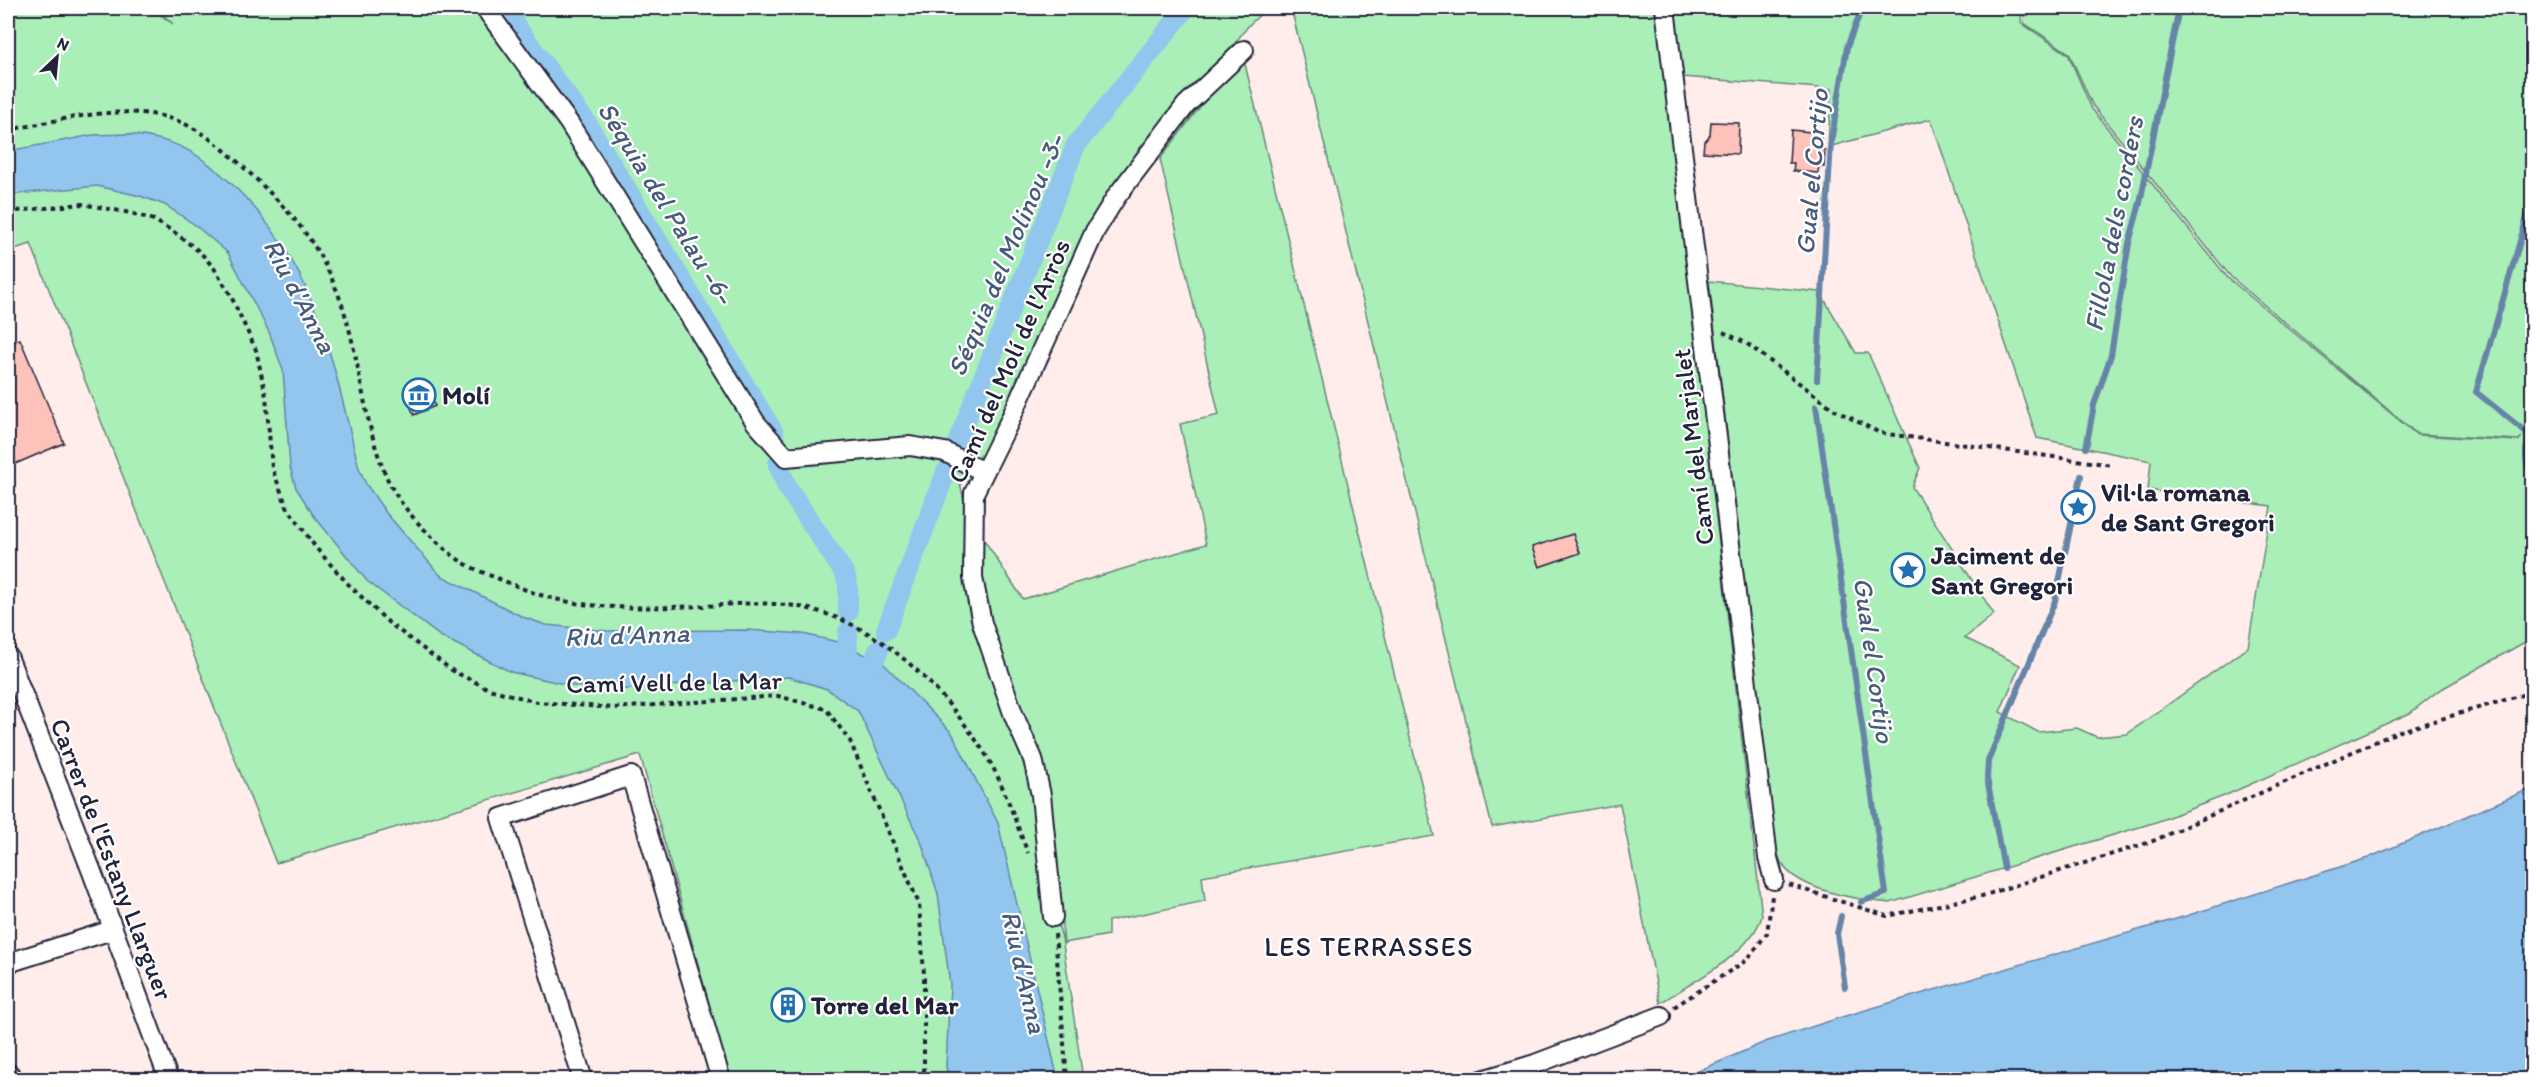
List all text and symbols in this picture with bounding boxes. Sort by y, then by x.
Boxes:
north arrow [27,27,87,87]
text: N [54,33,72,55]
water label: Gual el Cortijo [1788,86,1835,256]
water label: Séquia del Palau -6- [591,96,743,311]
water label: Fillola dels corders [2077,113,2151,334]
water label: Séquia del Molinou -3- [940,128,1072,381]
water label: Riu d'Anna [257,233,345,360]
street label: Camí del Molí de l'Arròs [941,234,1077,488]
street label: Camí del Marjalet [1665,347,1721,547]
museum icon: Molí [401,377,437,413]
place label: Molí [442,379,490,411]
place label: Vil·la romana de Sant Gregori [2101,476,2275,538]
place icon: Vil·la romana de Sant Gregori [2060,489,2096,525]
place label: Jaciment de Sant Gregori [1930,539,2073,601]
place icon: Jaciment de Sant Gregori [1890,552,1926,588]
water label: Gual el Cortijo [1847,575,1903,746]
water label: Riu d'Anna [564,616,691,653]
street label: Camí Vell de la Mar [566,664,783,700]
street label: Carrer de l'Estany Llarguer [44,714,181,1005]
water label: Riu d'Anna [994,907,1055,1037]
district label: LES TERRASSES [1264,930,1474,963]
building icon: Torre del Mar [770,987,806,1023]
place label: Torre del Mar [810,989,960,1021]

